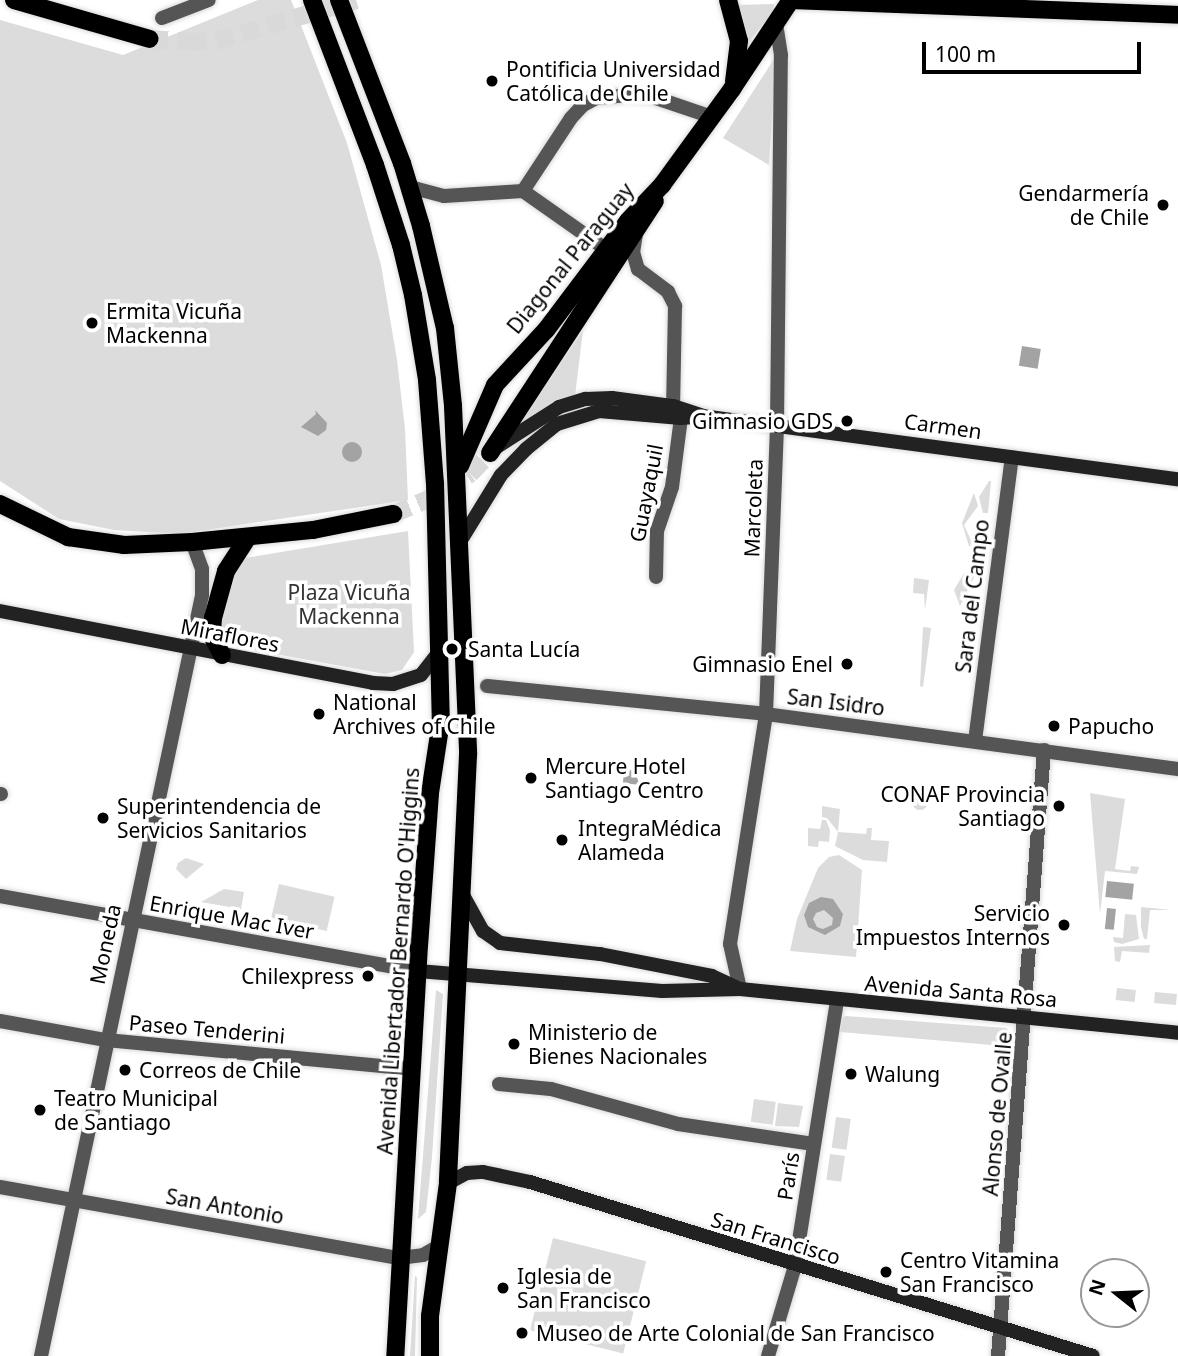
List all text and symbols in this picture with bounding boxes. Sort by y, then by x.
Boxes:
scale bar [926,28,1145,72]
text: 100 m [935,40,996,68]
place label: Pontificia Universidad Católica de Chile [506,56,721,106]
marker: Pontificia Universidad Católica de Chile [484,73,500,89]
street label: Diagonal Paraguay [501,178,639,338]
place label: Gendarmería de Chile [1018,180,1149,230]
marker: Gendarmería de Chile [1155,197,1171,213]
place label: Ermita Vicuña Mackenna [106,298,242,348]
marker: Ermita Vicuña Mackenna [84,315,100,331]
place label: Gimnasio GDS [692,408,833,434]
street label: Carmen [903,408,983,444]
marker: Gimnasio GDS [839,413,855,429]
street label: Guayaquil [624,442,668,544]
street label: Marcoleta [739,458,767,558]
street label: Sara del Campo [950,518,994,674]
park label: Plaza Vicuña Mackenna [288,579,410,629]
street label: Miraflores [179,613,281,657]
place label: Santa Lucía [468,636,580,662]
marker: Santa Lucía [442,639,462,659]
place label: Gimnasio Enel [692,651,833,677]
marker: Gimnasio Enel [839,656,855,672]
street label: San Isidro [786,684,886,720]
place label: National Archives of Chile [333,689,495,739]
marker: National Archives of Chile [311,706,327,722]
place label: Papucho [1068,713,1154,739]
marker: Papucho [1046,718,1062,734]
place label: Mercure Hotel Santiago Centro [545,753,704,803]
street label: Avenida Libertador Bernardo O'Higgins [372,767,424,1155]
marker: Mercure Hotel Santiago Centro [523,770,539,786]
place label: CONAF Provincia Santiago [880,781,1045,831]
place label: Superintendencia de Servicios Sanitarios [117,793,321,843]
marker: CONAF Provincia Santiago [1051,798,1067,814]
marker: Superintendencia de Servicios Sanitarios [95,810,111,826]
place label: IntegraMédica Alameda [578,815,722,865]
marker: IntegraMédica Alameda [552,830,572,850]
street label: Enrique Mac Iver [148,890,316,944]
place label: Servicio Impuestos Internos [856,900,1050,950]
street label: Moneda [84,902,126,986]
marker: Servicio Impuestos Internos [1056,917,1072,933]
place label: Chilexpress [241,963,354,989]
marker: Chilexpress [360,968,376,984]
street label: Avenida Santa Rosa [864,970,1058,1012]
street label: Paseo Tenderini [128,1010,286,1048]
place label: Ministerio de Bienes Nacionales [528,1019,707,1069]
street label: Alonso de Ovalle [977,1031,1017,1197]
marker: Ministerio de Bienes Nacionales [506,1036,522,1052]
place label: Correos de Chile [139,1057,301,1083]
place label: Walung [865,1061,940,1087]
marker: Correos de Chile [117,1062,133,1078]
marker: Walung [843,1066,859,1082]
place label: Teatro Municipal de Santiago [54,1085,218,1135]
marker: Teatro Municipal de Santiago [32,1102,48,1118]
street label: París [772,1150,804,1202]
street label: San Antonio [164,1183,286,1229]
street label: San Francisco [708,1206,844,1270]
place label: Centro Vitamina San Francisco [900,1247,1059,1297]
north arrow [1080,1258,1150,1328]
place label: Iglesia de San Francisco [517,1263,651,1313]
marker: Centro Vitamina San Francisco [878,1264,894,1280]
text: N [1082,1276,1112,1299]
marker: Iglesia de San Francisco [495,1280,511,1296]
place label: Museo de Arte Colonial de San Francisco [536,1320,935,1346]
marker: Museo de Arte Colonial de San Francisco [514,1325,530,1341]

